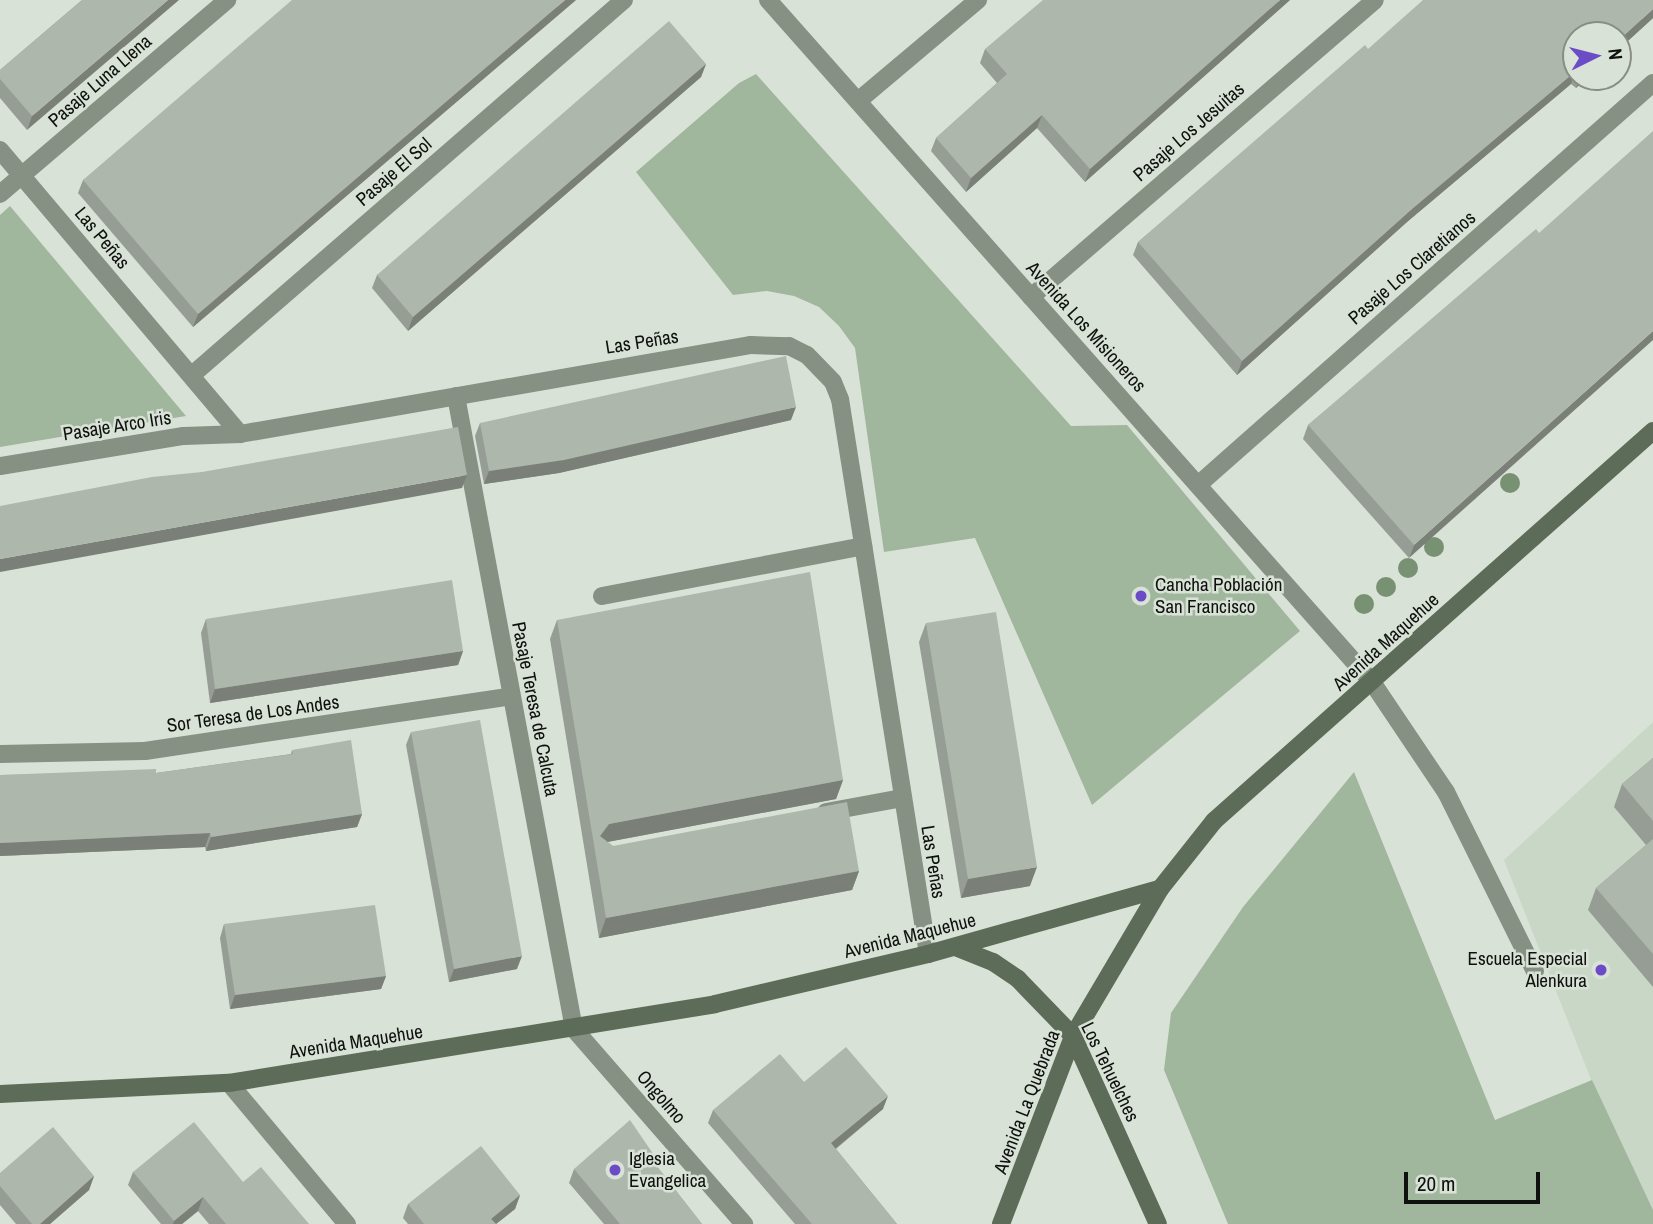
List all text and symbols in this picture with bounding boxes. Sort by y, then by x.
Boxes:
north arrow [1562,21,1632,91]
street label: Pasaje Luna Llena [44,30,156,132]
text: N [1602,47,1629,61]
street label: Pasaje Los Jesuitas [1129,78,1249,186]
street label: Pasaje El Sol [352,133,436,211]
street label: Las Peñas [70,202,134,274]
street label: Pasaje Los Claretianos [1344,207,1480,329]
street label: Avenida Los Misioneros [1021,257,1151,397]
street label: Las Peñas [604,325,680,359]
street label: Pasaje Arco Iris [61,406,173,446]
place label: Cancha Población San Francisco [1155,574,1282,618]
marker: Cancha Población San Francisco [1133,588,1149,604]
street label: Avenida Maquehue [1328,588,1444,696]
street label: Pasaje Teresa de Calcuta [507,620,563,798]
street label: Sor Teresa de Los Andes [165,691,341,737]
street label: Las Peñas [916,824,950,900]
street label: Avenida Maquehue [842,909,978,963]
place label: Escuela Especial Alenkura [1467,948,1587,992]
marker: Escuela Especial Alenkura [1593,962,1609,978]
street label: Los Tehuelches [1076,1018,1144,1126]
street label: Avenida Maquehue [288,1020,424,1064]
street label: Avenida La Quebrada [989,1027,1065,1177]
street label: Ongolmo [632,1066,690,1128]
place label: Iglesia Evangelica [629,1148,706,1192]
scale bar [1408,1158,1544,1202]
marker: Iglesia Evangelica [607,1162,623,1178]
text: 20 m [1417,1169,1455,1198]

